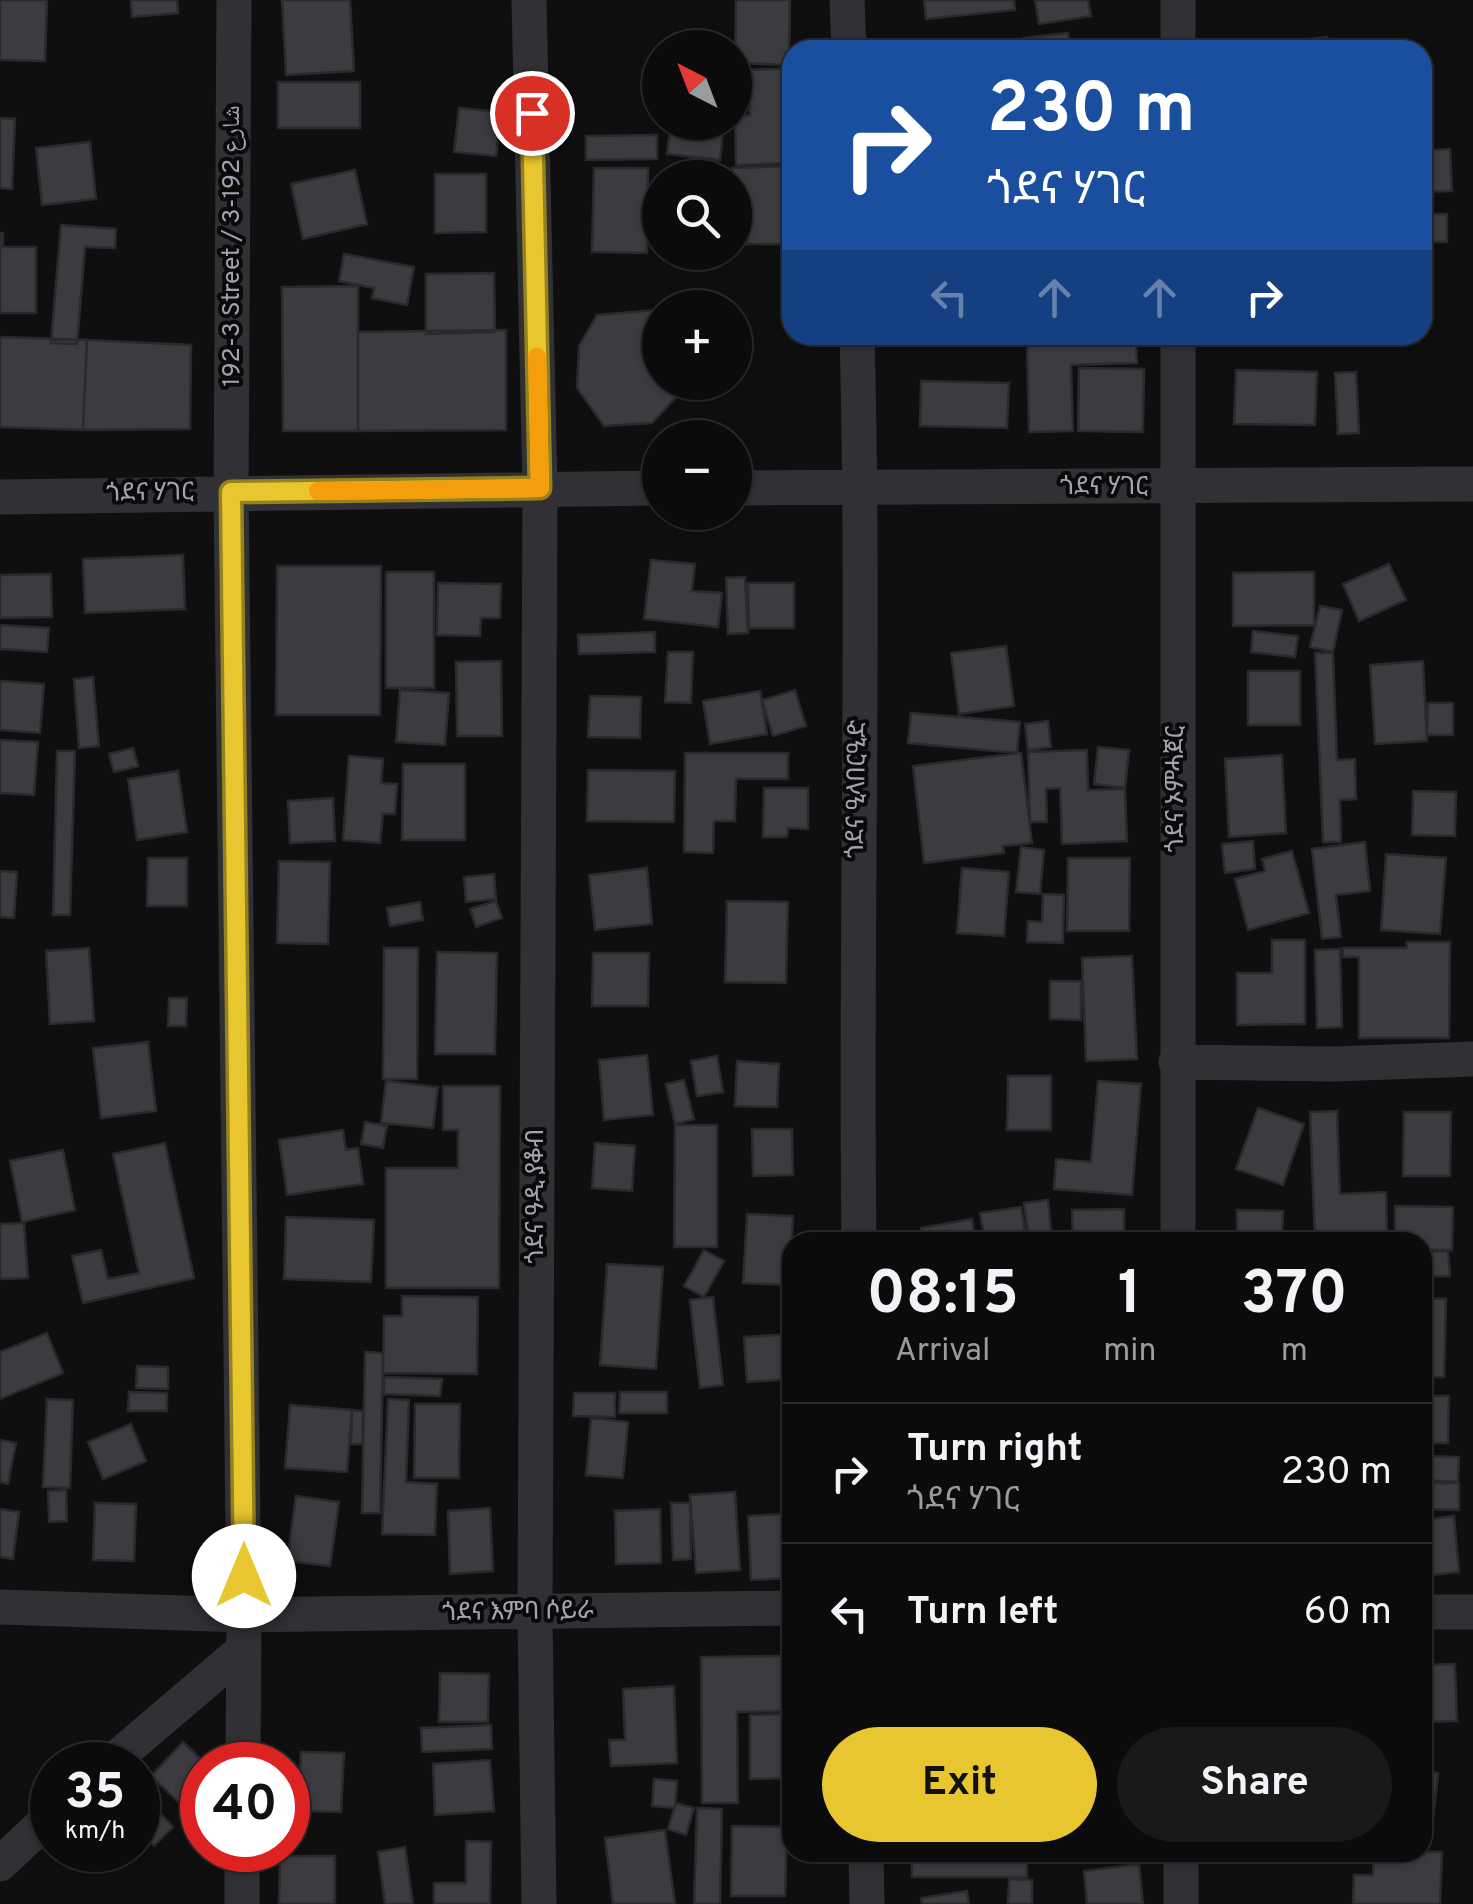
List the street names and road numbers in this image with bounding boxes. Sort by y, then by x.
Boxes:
street label: 192-3 Street / شارع 192-3 [217,105,249,387]
street label: ጎደና ሃገር [1060,472,1148,504]
street label: ጎደና ሃገር [106,477,194,511]
street label: ጎደና ዒላበርዒድ [841,719,875,858]
street label: ጎደና ኦምሓጀር [1161,726,1193,852]
street label: ጎደና ዓዲ ያቆብ [521,1129,553,1263]
street label: ጎደና እምባ ሶይራ [442,1596,594,1630]

